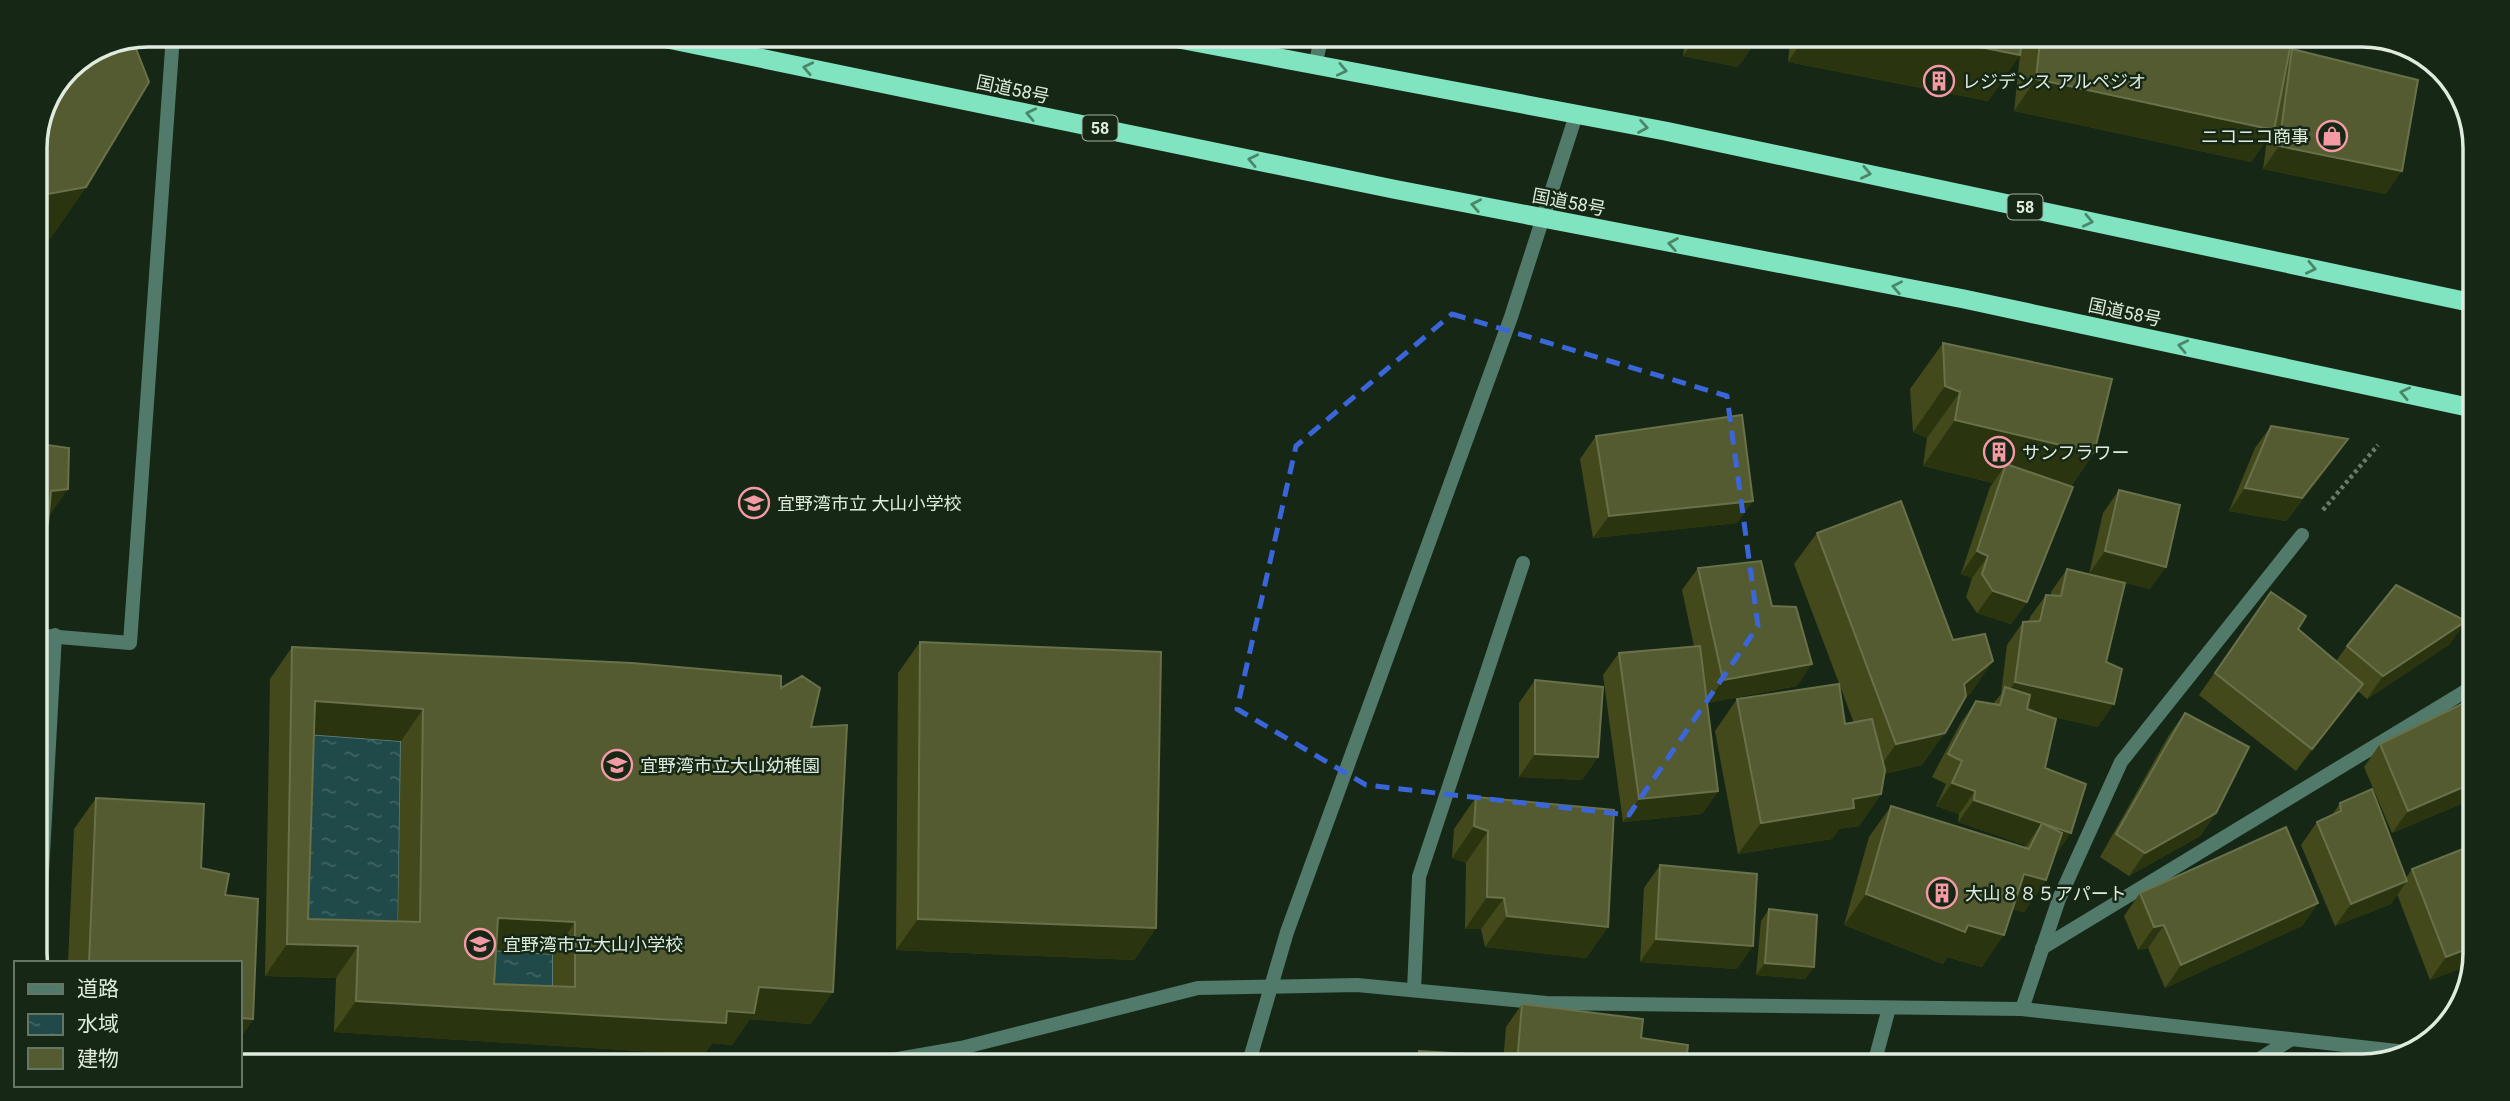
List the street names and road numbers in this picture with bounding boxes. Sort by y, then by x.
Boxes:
street label: 国道58号 [975,71,1051,107]
road number: 58 [1082,116,1118,140]
street label: 国道58号 [1531,185,1607,219]
road number: 58 [2008,195,2042,220]
street label: 国道58号 [2087,294,2163,330]

